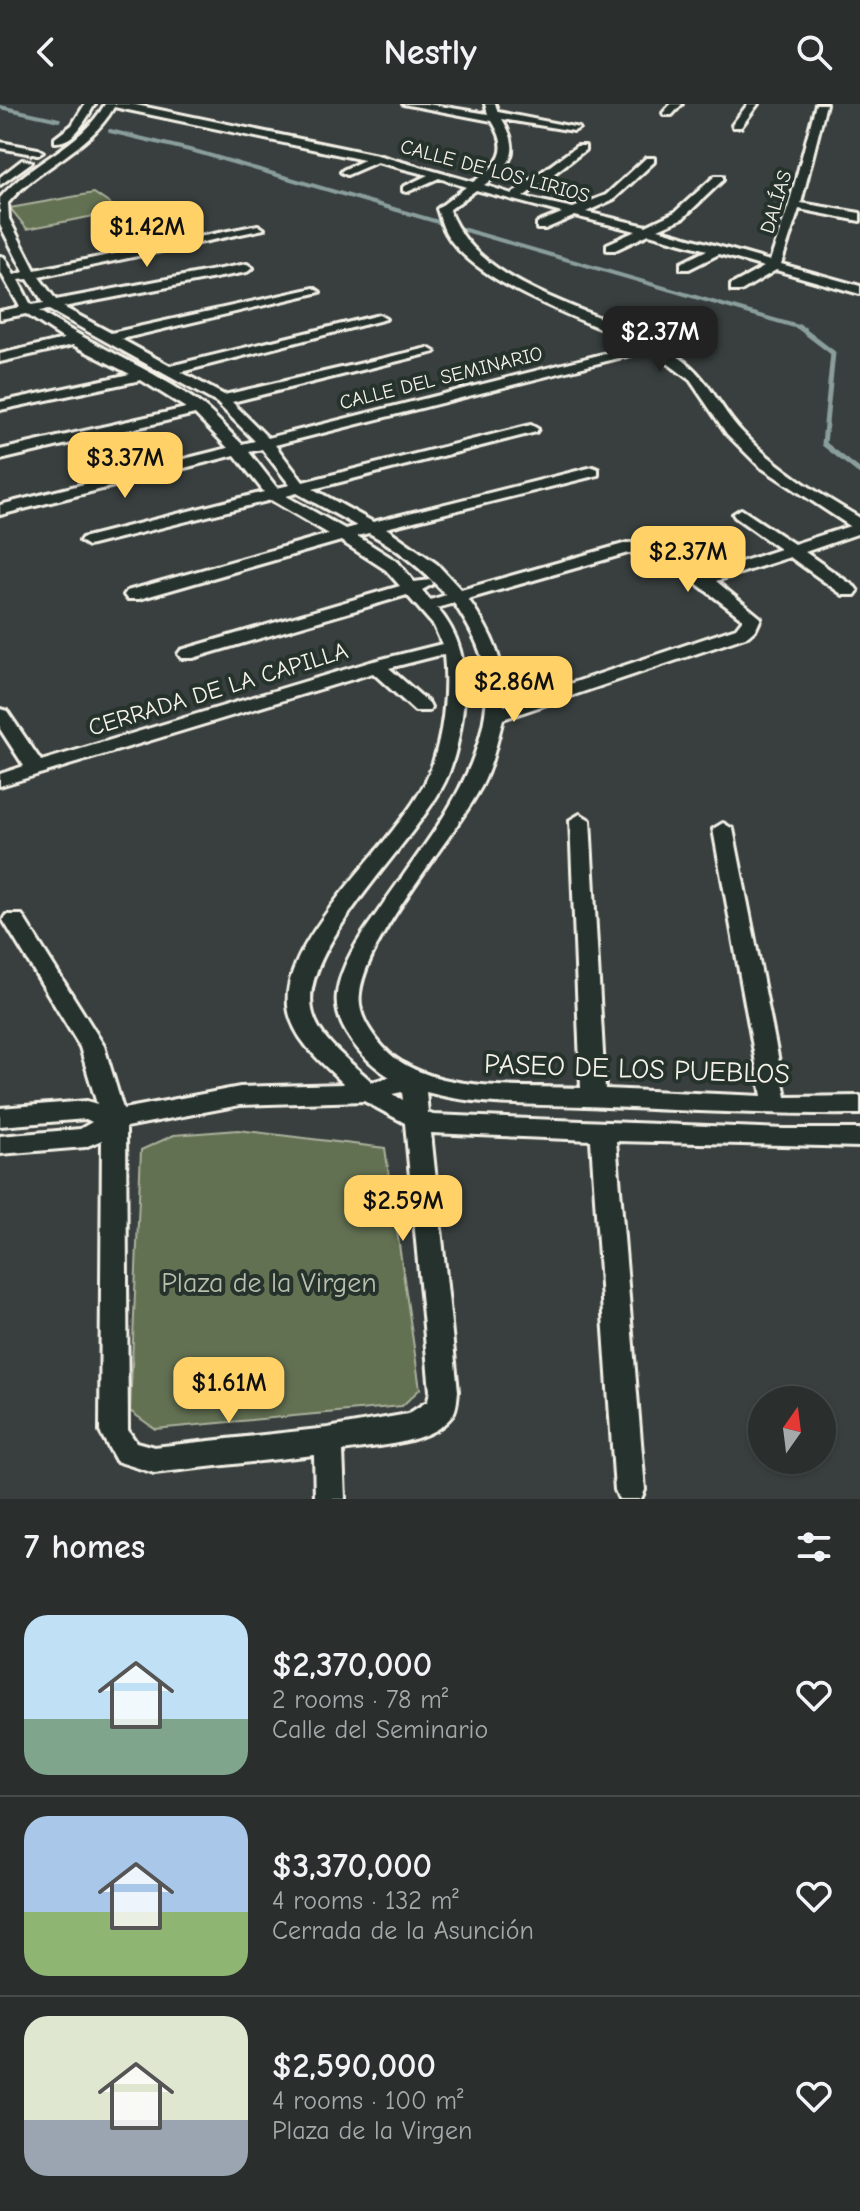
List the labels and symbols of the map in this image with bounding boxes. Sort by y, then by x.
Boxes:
street label: CALLE DE LOS LIRIOS [398,135,592,207]
street label: DALÍAS [756,168,796,236]
pin: $1.42M [82,201,212,269]
pin: $2.37M [595,306,725,374]
street label: CALLE DEL SEMINARIO [337,342,545,414]
pin: $3.37M [60,432,190,500]
pin: $2.37M [623,526,753,594]
street label: CERRADA DE LA CAPILLA [85,636,351,742]
pin: $2.86M [449,656,579,724]
street label: PASEO DE LOS PUEBLOS [484,1048,790,1090]
pin: $2.59M [338,1175,468,1243]
park label: Plaza de la Virgen [161,1267,377,1299]
pin: $1.61M [164,1357,294,1425]
north arrow [748,1386,836,1474]

